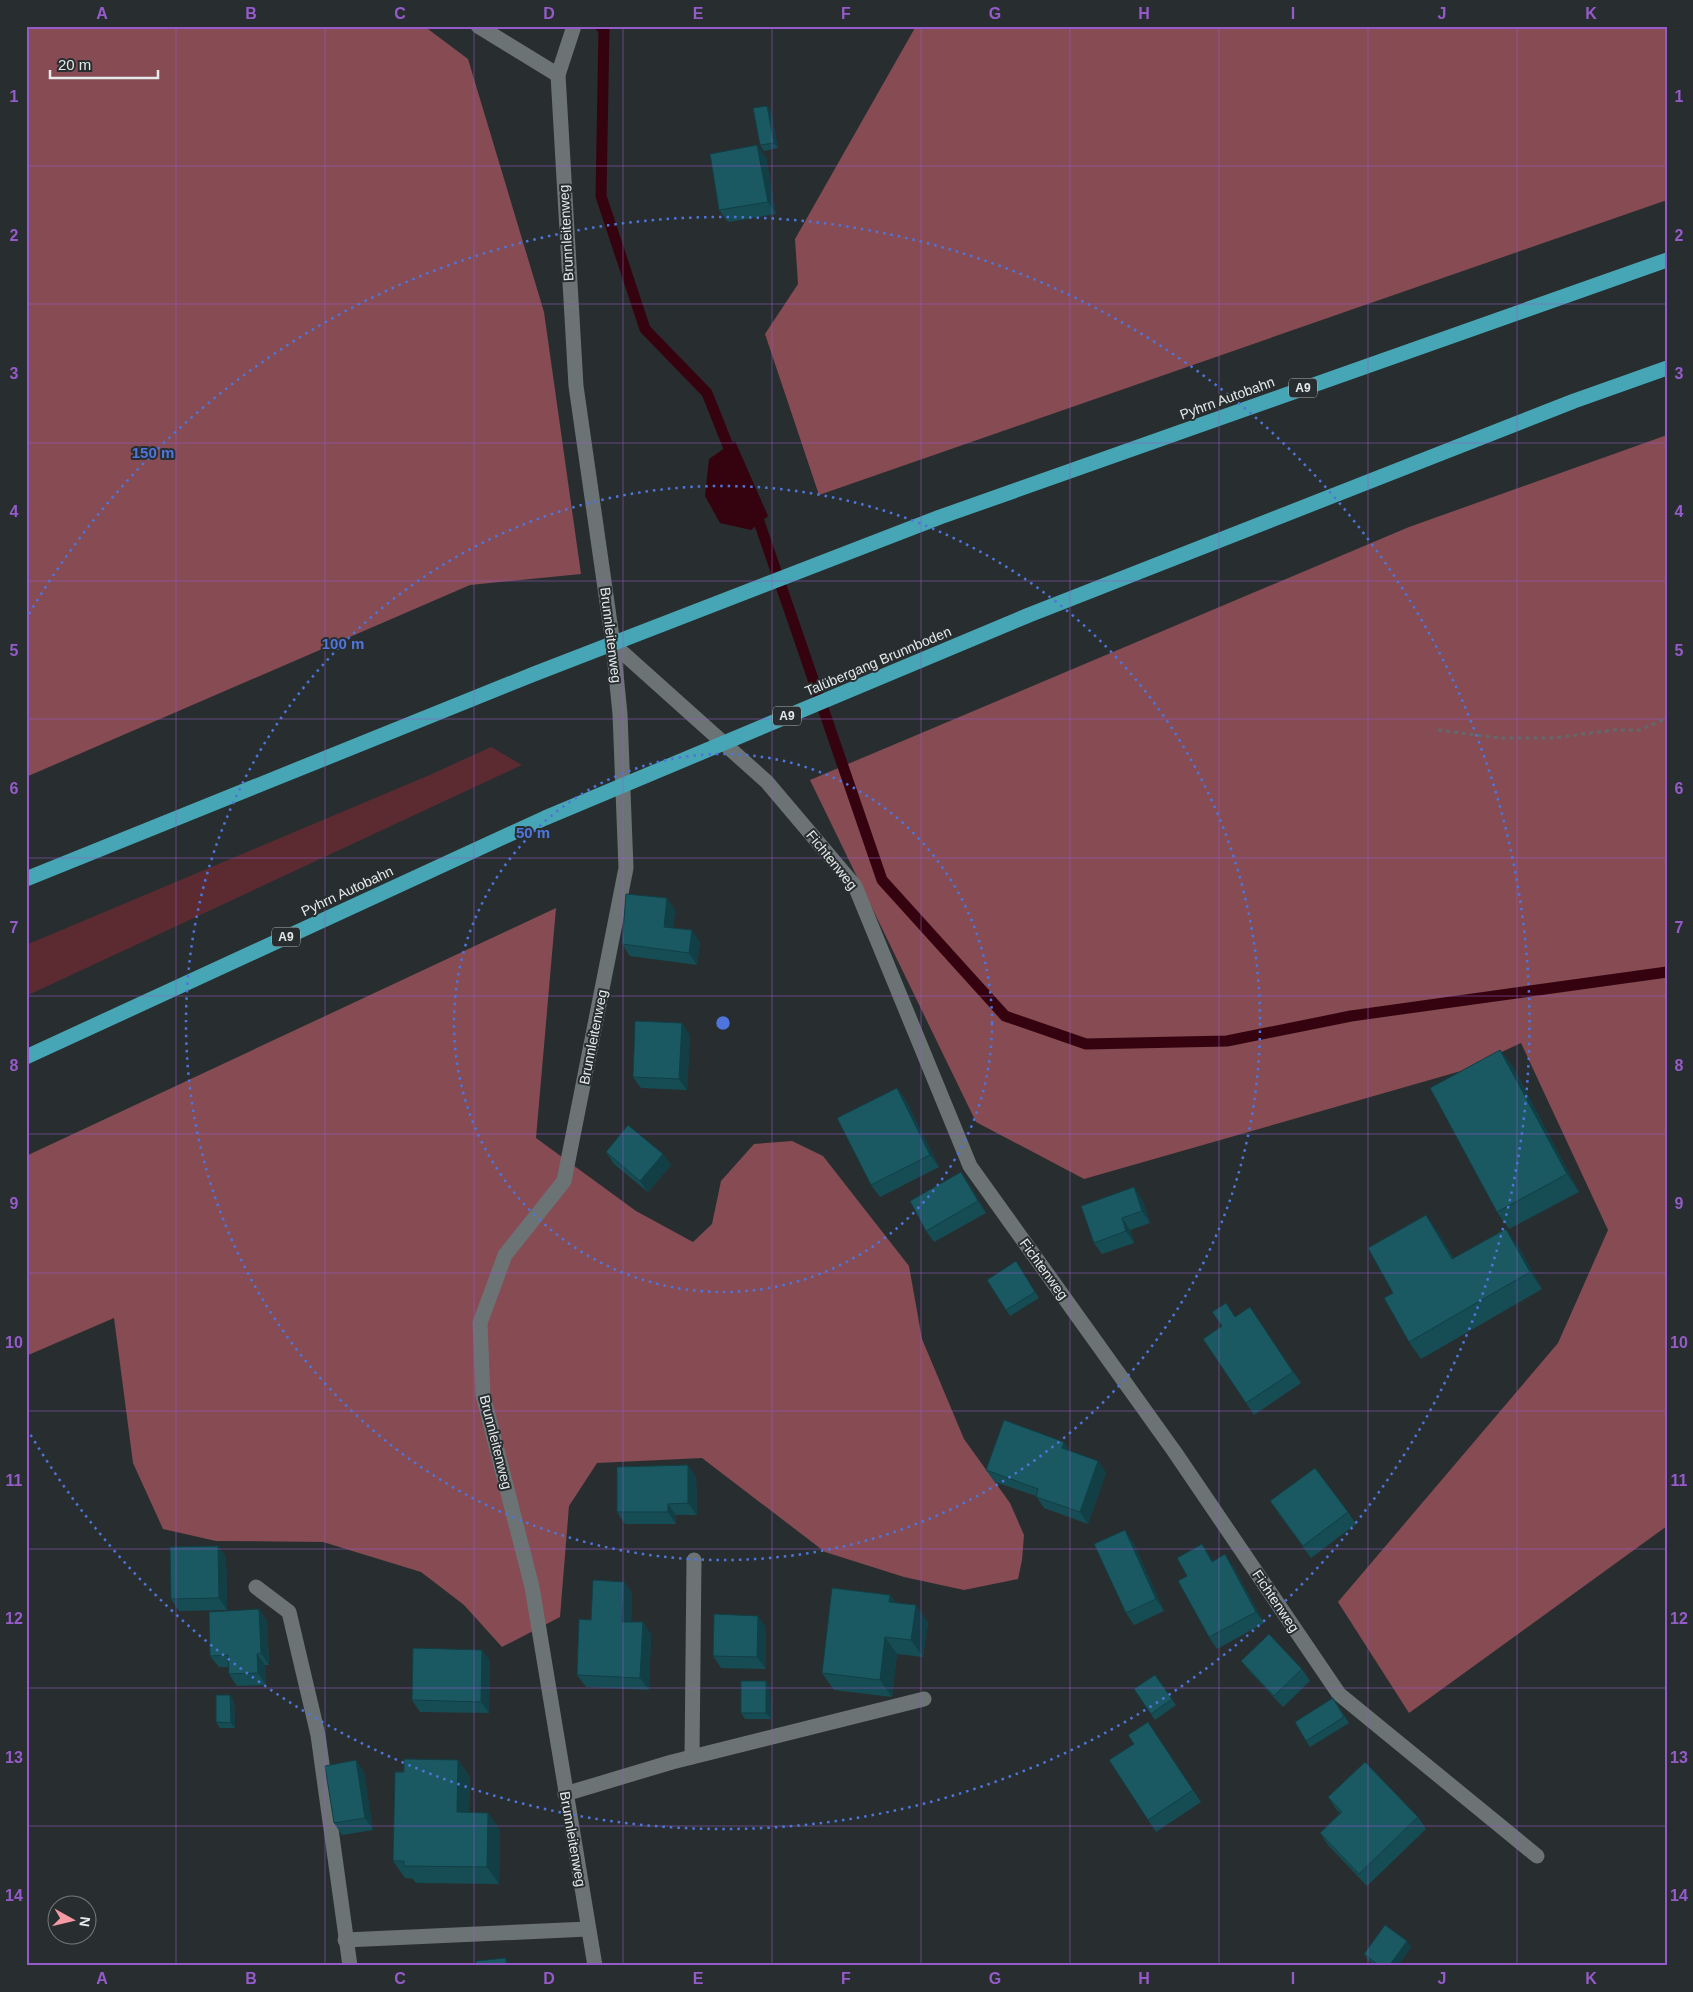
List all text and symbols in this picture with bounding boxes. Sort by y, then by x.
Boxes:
text: A [96,5,108,22]
text: B [245,5,257,22]
text: C [394,5,406,22]
text: D [543,5,555,22]
text: E [693,5,704,22]
text: F [841,5,851,22]
text: G [989,5,1001,22]
text: H [1138,5,1150,22]
text: I [1291,5,1295,22]
text: J [1438,5,1446,22]
text: K [1585,5,1597,22]
scale bar [50,48,158,80]
text: 20 m [58,56,91,73]
text: 1 [10,88,19,105]
text: 1 [1675,88,1684,105]
street label: Brunnleitenweg [555,184,577,282]
text: 2 [10,227,19,244]
text: 2 [1675,227,1684,244]
text: 3 [10,365,19,382]
text: 3 [1675,365,1684,382]
street label: Pyhrn Autobahn [1177,373,1277,423]
road number: A9 [1289,378,1317,398]
text: 150 m [132,444,174,461]
text: 4 [10,503,19,520]
text: 4 [1675,503,1684,520]
street label: Brunnleitenweg [597,586,625,684]
street label: Talübergang Brunnboden [802,623,954,699]
text: 100 m [322,635,364,652]
text: 5 [10,642,19,659]
text: 5 [1675,642,1684,659]
road number: A9 [773,706,801,726]
text: 6 [10,780,19,797]
text: 6 [1675,780,1684,797]
text: 50 m [516,824,550,841]
street label: Fichtenweg [803,827,861,893]
street label: Pyhrn Autobahn [298,863,396,919]
text: 7 [10,919,19,936]
text: 7 [1675,919,1684,936]
road number: A9 [272,928,300,946]
street label: Brunnleitenweg [576,988,610,1086]
centre of rings [714,1014,732,1032]
text: 8 [10,1057,19,1074]
text: 8 [1675,1057,1684,1074]
text: 9 [10,1195,19,1212]
text: 9 [1675,1195,1684,1212]
street label: Fichtenweg [1016,1235,1072,1303]
text: 10 [5,1334,23,1351]
text: 10 [1670,1334,1688,1351]
street label: Brunnleitenweg [477,1393,515,1491]
text: 11 [6,1472,23,1489]
text: 11 [1671,1472,1688,1489]
street label: Fichtenweg [1249,1567,1303,1635]
text: 12 [5,1610,23,1627]
text: 12 [1670,1610,1688,1627]
text: 13 [5,1749,23,1766]
text: 13 [1670,1749,1688,1766]
street label: Brunnleitenweg [557,1790,589,1888]
text: 14 [5,1887,23,1904]
text: 14 [1670,1887,1688,1904]
north arrow [48,1894,98,1944]
text: N [76,1916,94,1928]
text: A [96,1970,108,1987]
text: B [245,1970,257,1987]
text: C [394,1970,406,1987]
text: D [543,1970,555,1987]
text: E [693,1970,704,1987]
text: F [841,1970,851,1987]
text: G [989,1970,1001,1987]
text: H [1138,1970,1150,1987]
text: I [1291,1970,1295,1987]
text: J [1438,1970,1446,1987]
text: K [1585,1970,1597,1987]

